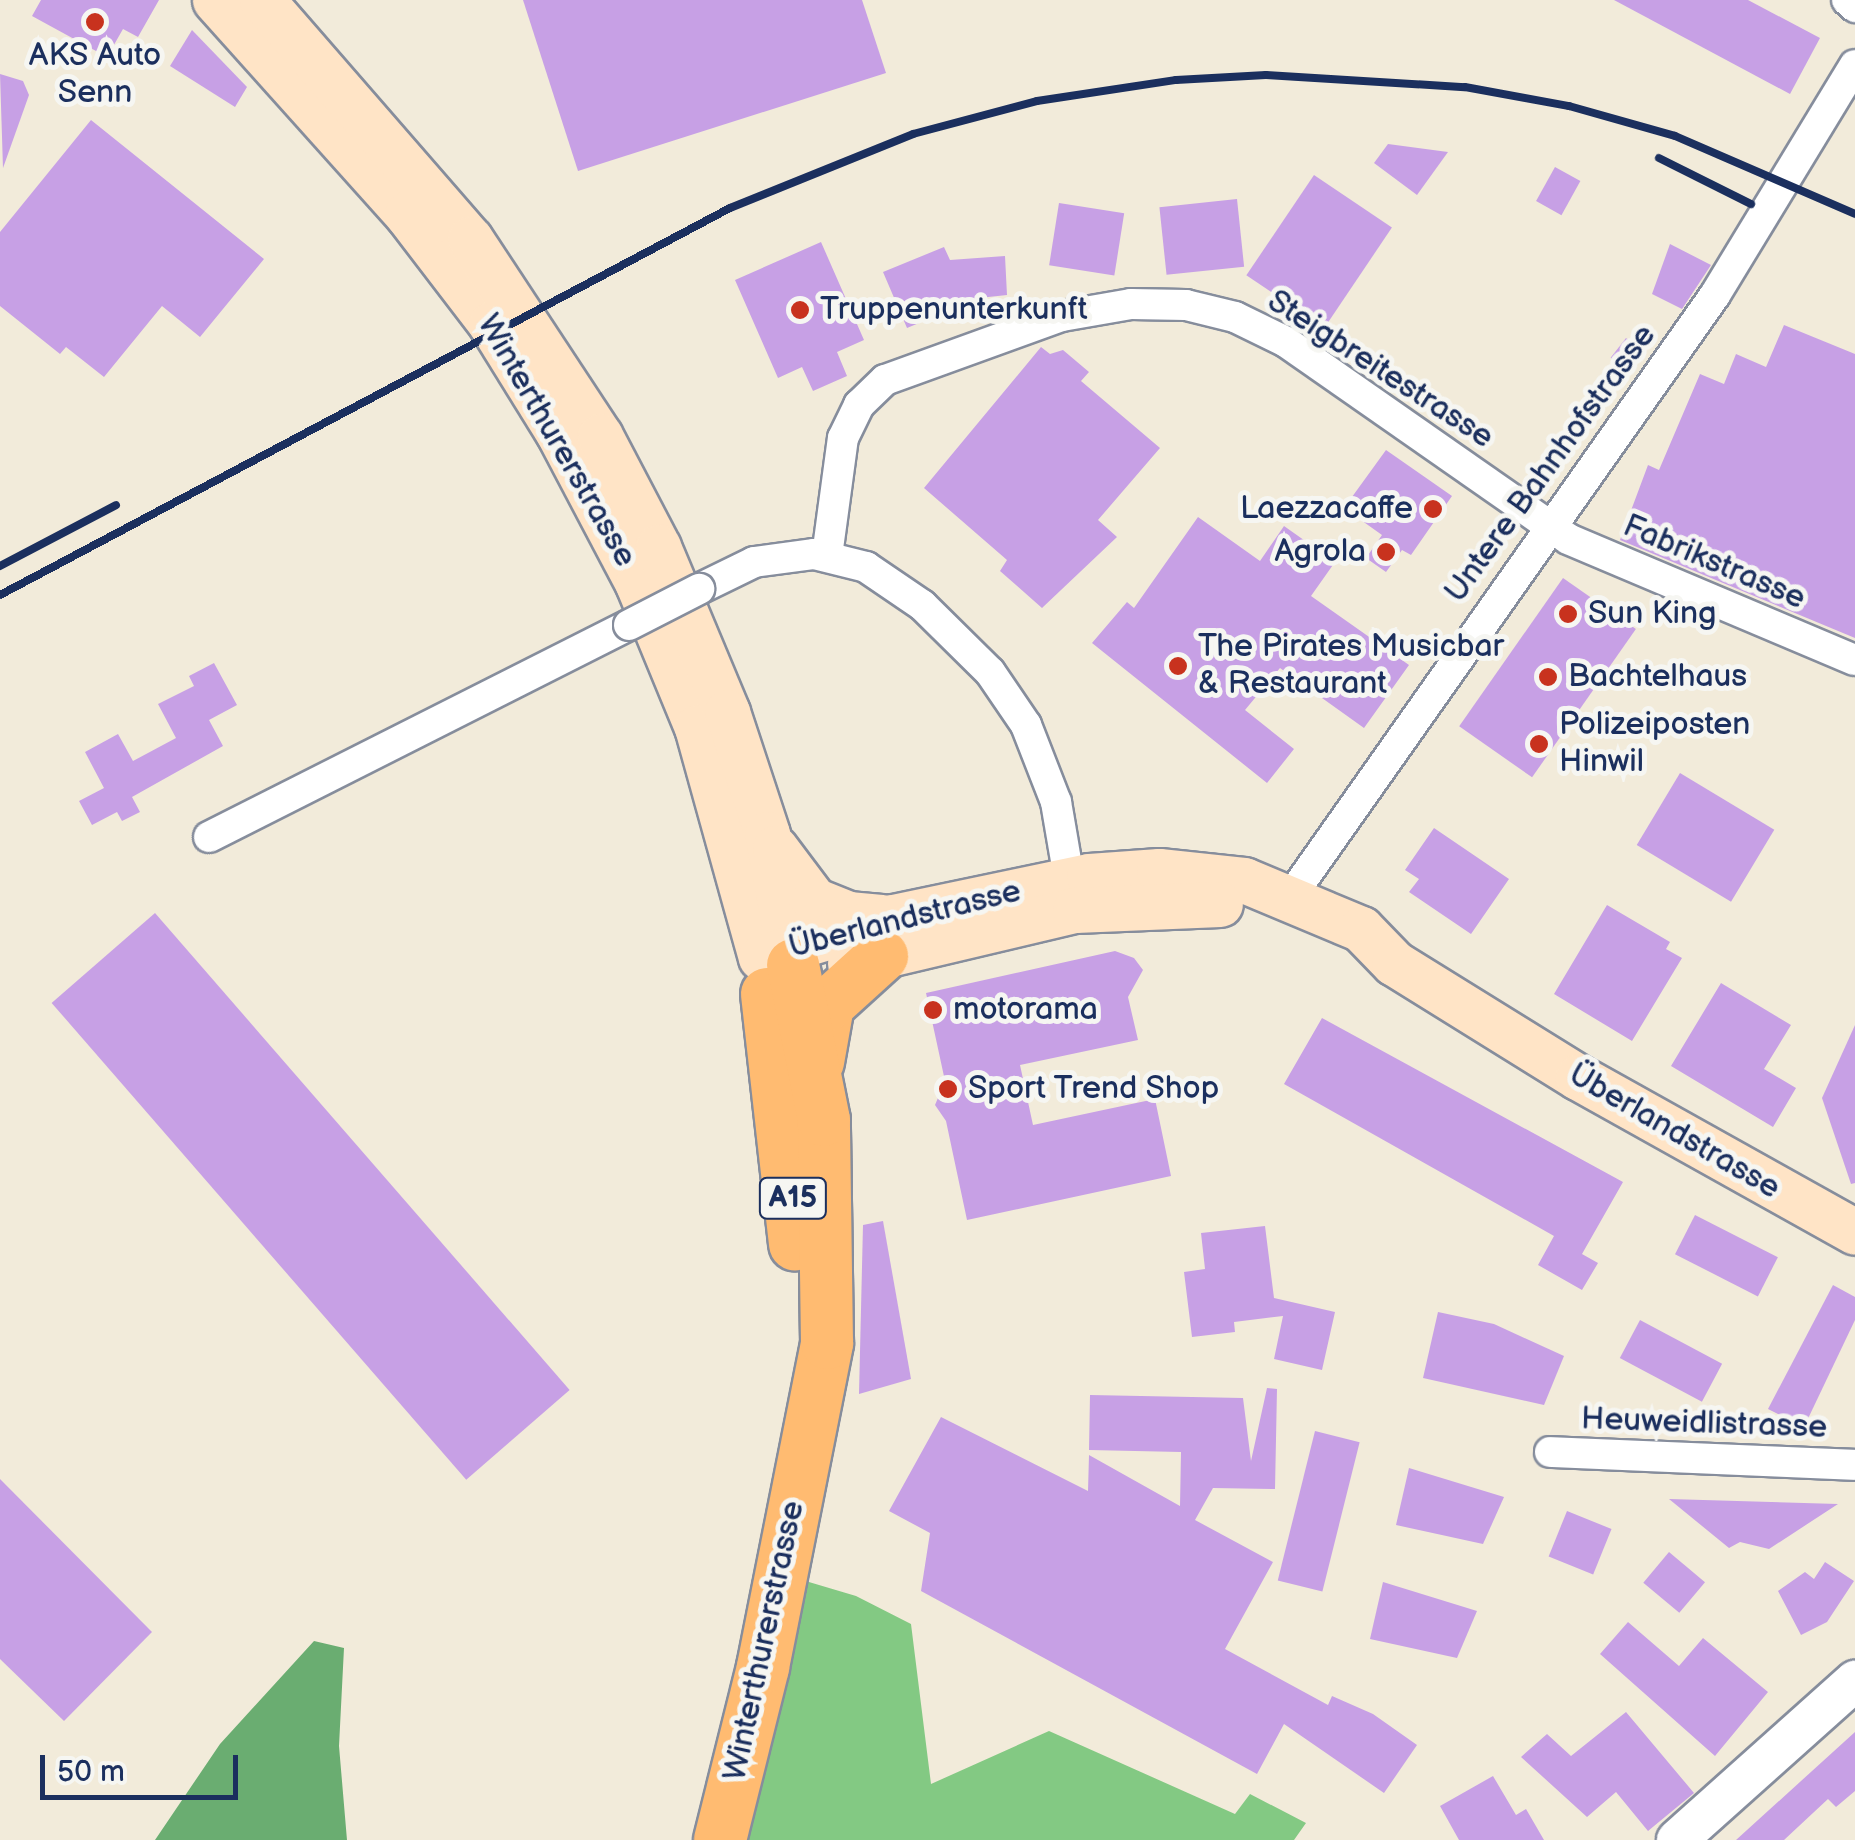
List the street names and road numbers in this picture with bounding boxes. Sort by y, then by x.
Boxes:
street label: Steigbreitestrasse [1260,283,1500,457]
street label: Winterthurerstrasse [468,308,644,574]
street label: Untere Bahnhofstrasse [1437,318,1665,610]
street label: Fabrikstrasse [1617,507,1811,619]
street label: Überlandstrasse [785,873,1025,967]
street label: Überlandstrasse [1561,1056,1787,1208]
road number: A15 [758,1173,828,1223]
street label: Heuweidlistrasse [1580,1401,1828,1447]
street label: Winterthurerstrasse [717,1498,813,1784]

